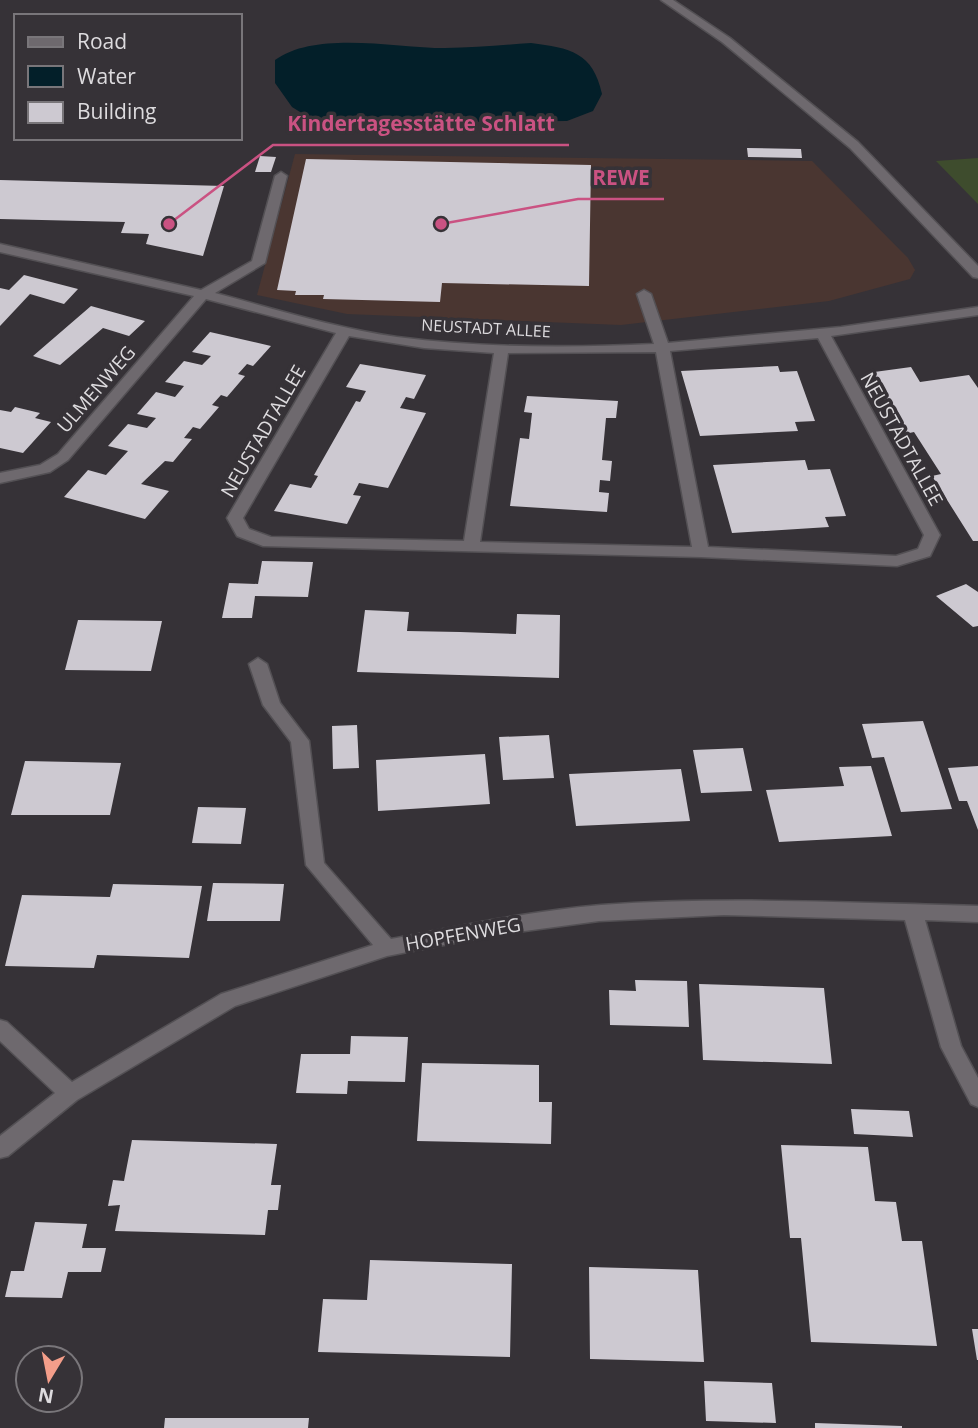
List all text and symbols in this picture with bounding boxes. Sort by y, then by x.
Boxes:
legend [14,14,242,140]
text: Road [77,27,127,55]
text: Water [77,62,136,90]
text: Building [77,97,156,125]
callout: Kindertagesstätte Schlatt [273,103,569,145]
text: Kindertagesstätte Schlatt [287,109,555,137]
callout: REWE [578,157,664,199]
text: REWE [592,163,650,191]
street label: NEUSTADT ALLEE [421,314,551,342]
street label: ULMENWEG [51,340,141,438]
street label: NEUSTADTALLEE [215,360,311,502]
street label: NEUSTADTALLEE [855,368,949,510]
street label: HOPFENWEG [403,911,523,957]
north arrow [14,1344,84,1414]
text: N [36,1382,56,1410]

